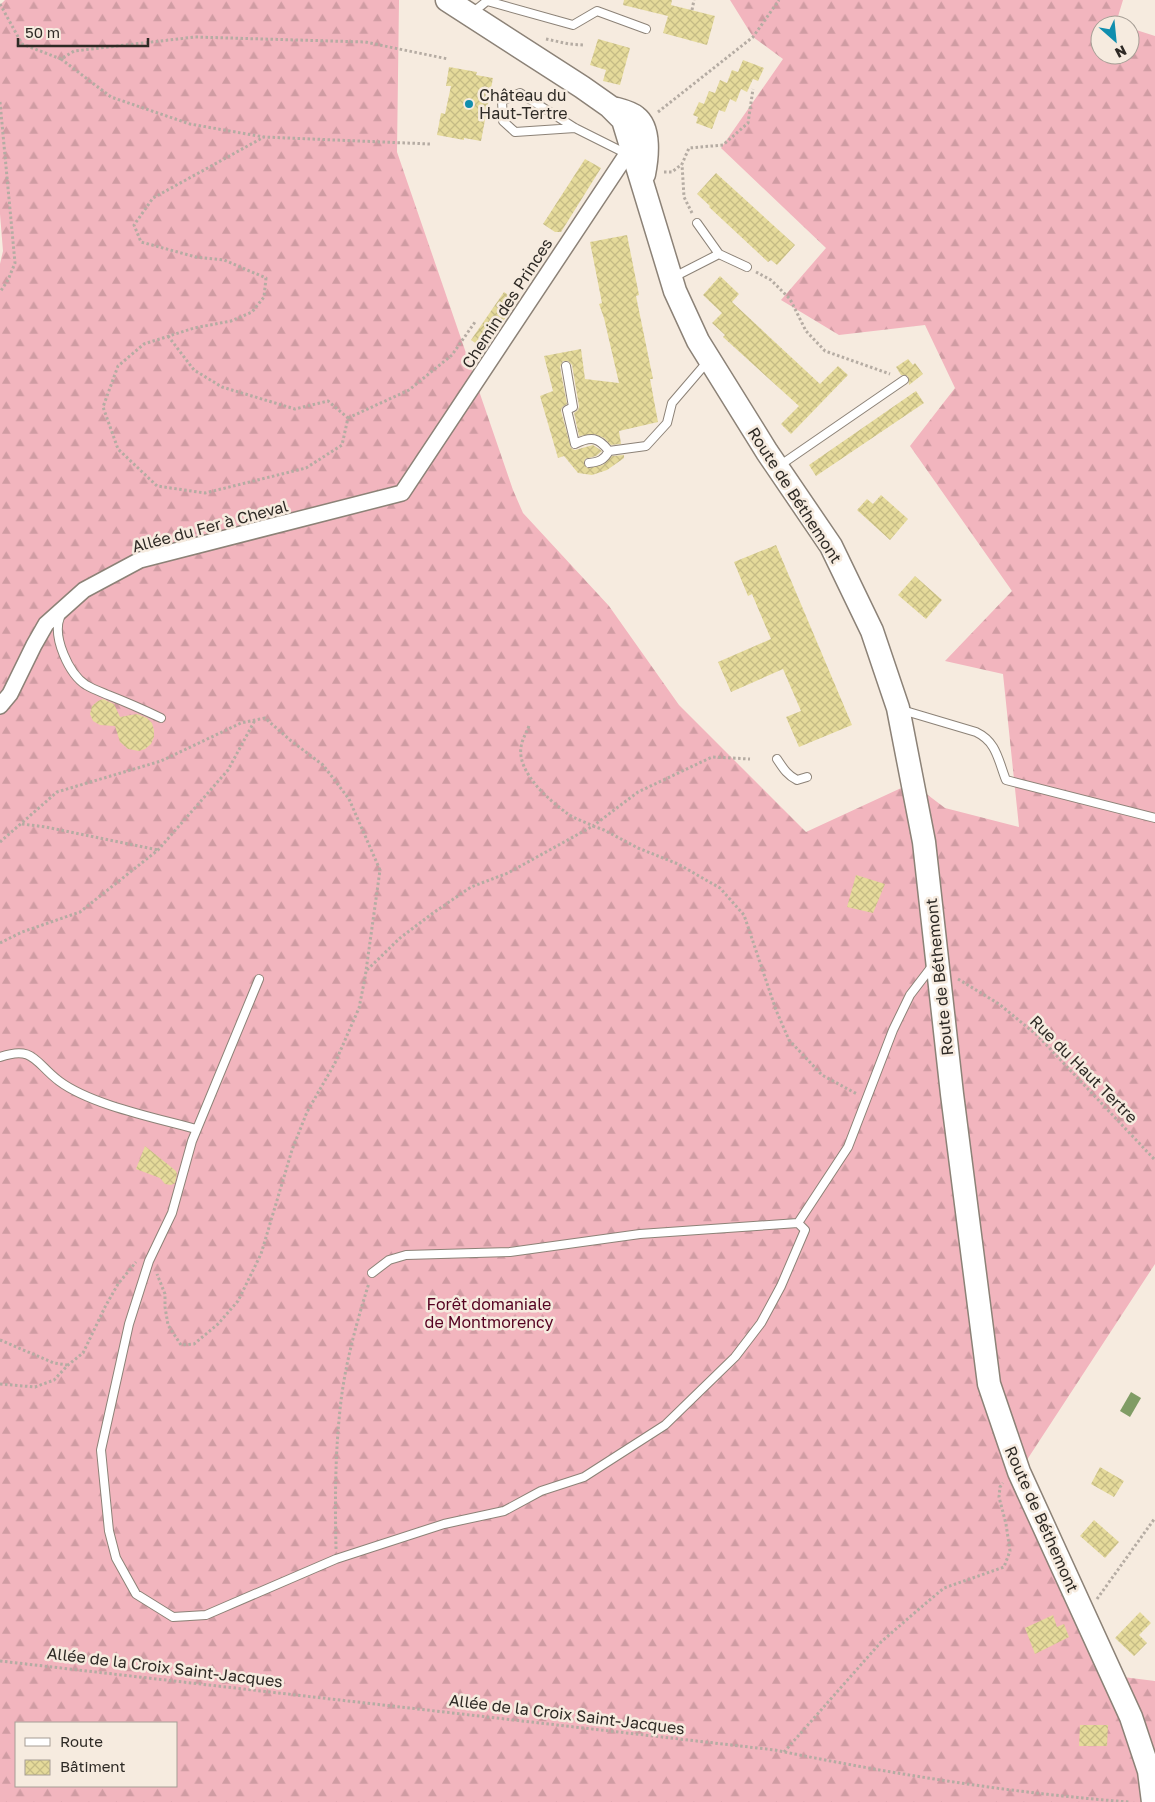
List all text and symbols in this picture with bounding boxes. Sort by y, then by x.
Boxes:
scale bar [18,15,148,47]
north arrow [1090,15,1140,65]
text: 50 m [25,23,60,41]
text: N [1113,42,1130,62]
place label: Château du Haut-Tertre [479,85,568,123]
marker: Château du Haut-Tertre [463,98,475,110]
street label: Chemin des Princes [457,234,557,372]
street label: Route de Béthemont [744,423,846,567]
street label: Allée du Fer à Cheval [130,496,290,556]
street label: Route de Béthemont [921,897,957,1057]
street label: Rue du Haut Tertre [1026,1011,1142,1127]
park label: Forêt domaniale de Montmorency [425,1294,553,1332]
street label: Route de Béthemont [1001,1443,1083,1595]
street label: Allée de la Croix Saint-Jacques [46,1643,284,1691]
street label: Allée de la Croix Saint-Jacques [448,1690,686,1738]
legend [15,1722,178,1787]
text: Route [60,1732,103,1750]
text: Bâtiment [60,1757,125,1775]

